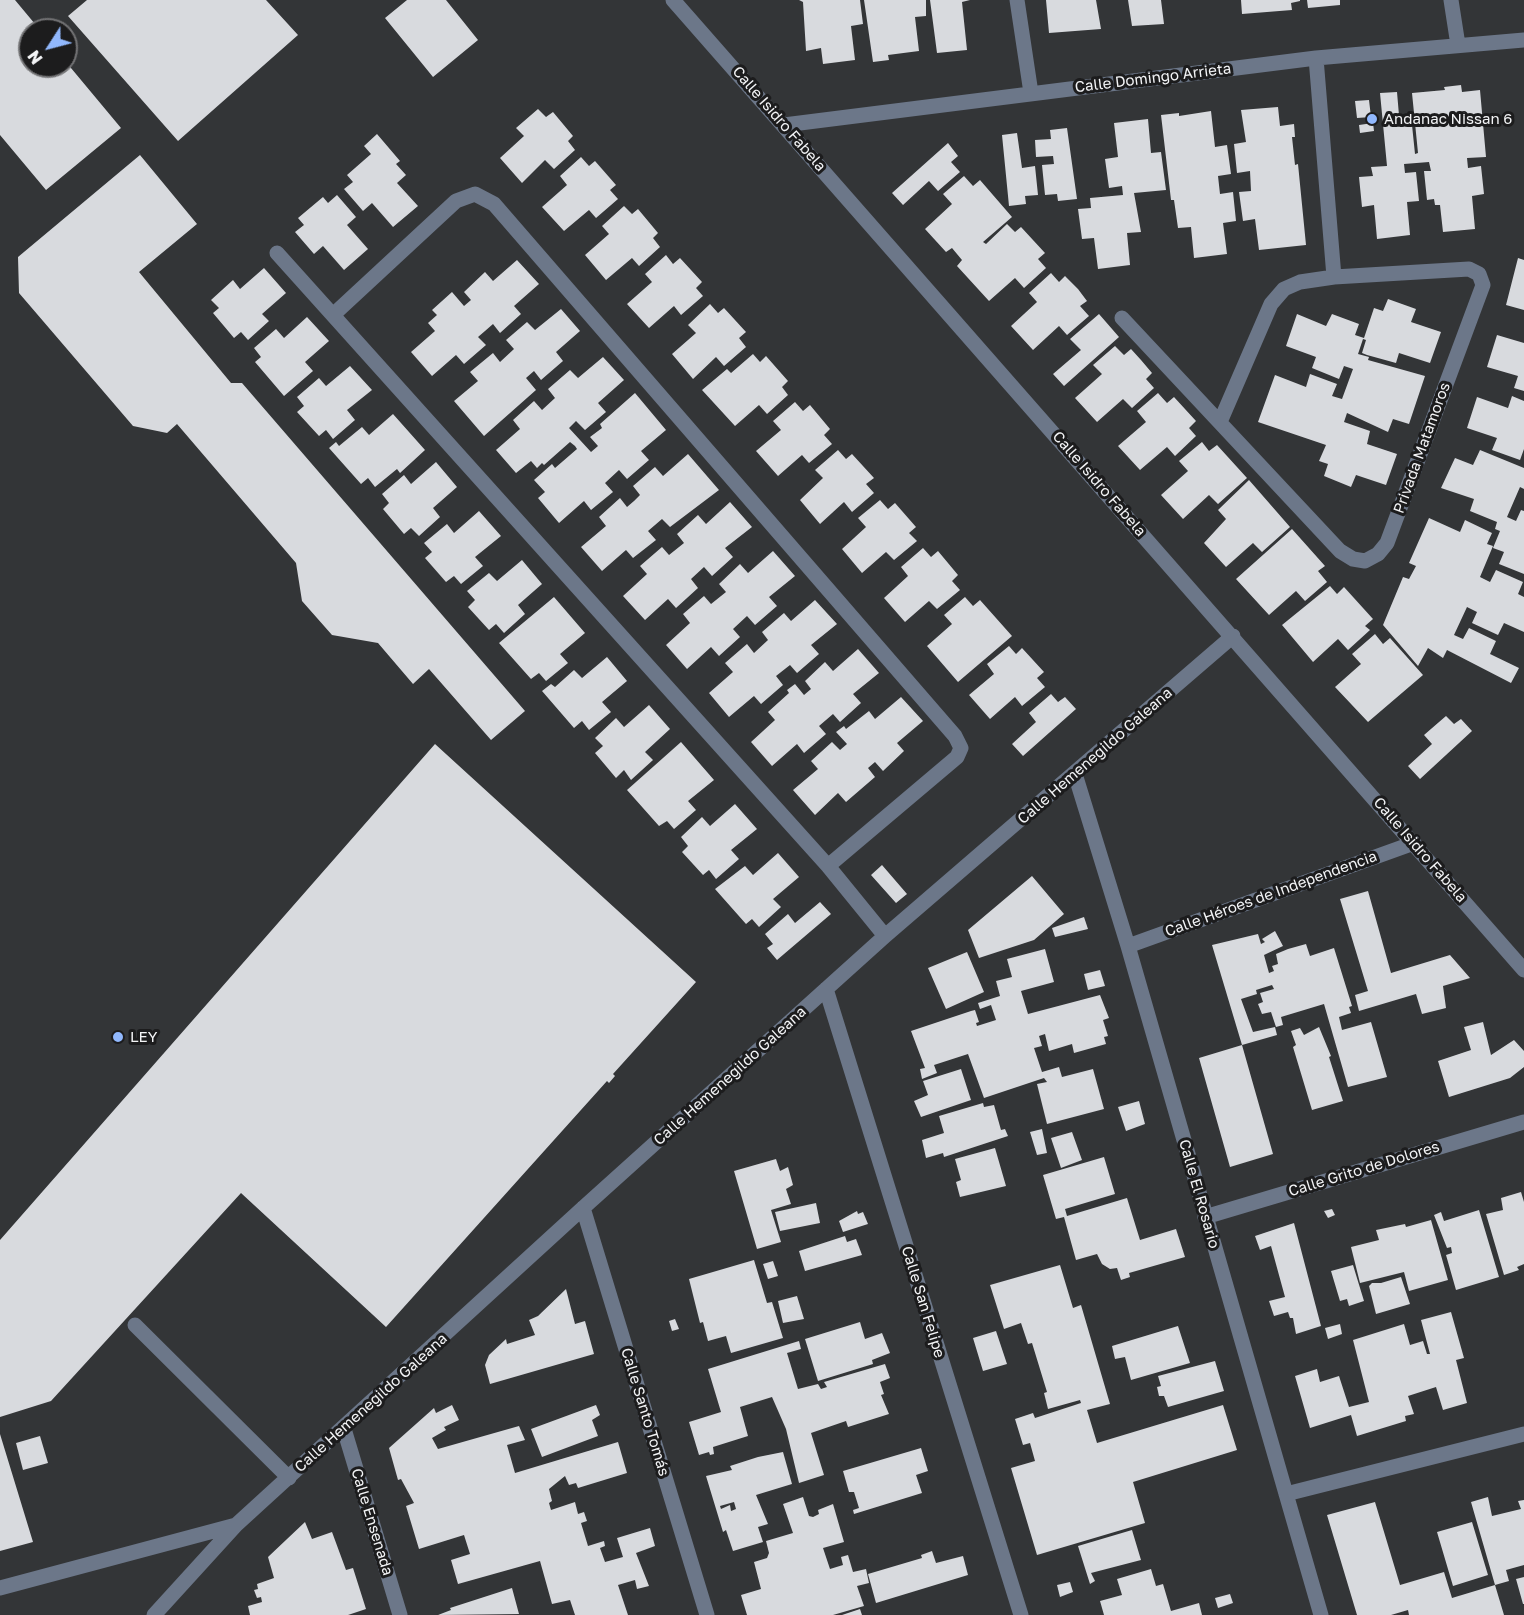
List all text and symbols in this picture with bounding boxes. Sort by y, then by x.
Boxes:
north arrow [18,18,78,78]
text: N [23,47,47,68]
street label: Calle Domingo Arrieta [1074,59,1232,97]
street label: Calle Isidro Fabela [729,63,829,175]
place label: Andanac Nissan 6 [1384,110,1512,128]
marker: Andanac Nissan 6 [1365,112,1379,126]
street label: Privada Matamoros [1390,380,1454,516]
street label: Calle Isidro Fabela [1049,428,1149,540]
street label: Calle Hemenegildo Galeana [1014,684,1176,828]
street label: Calle Isidro Fabela [1370,794,1470,906]
street label: Calle Héroes de Independencia [1163,847,1379,941]
street label: Calle Hemenegildo Galeana [650,1003,810,1149]
place label: LEY [130,1028,157,1046]
marker: LEY [111,1030,125,1044]
street label: Calle El Rosario [1175,1137,1223,1251]
street label: Calle Grito de Dolores [1286,1137,1442,1201]
street label: Calle San Felipe [897,1244,949,1360]
street label: Calle Hemenegildo Galeana [291,1330,451,1476]
street label: Calle Santo Tomás [617,1346,673,1478]
street label: Calle Ensenada [347,1466,397,1578]

